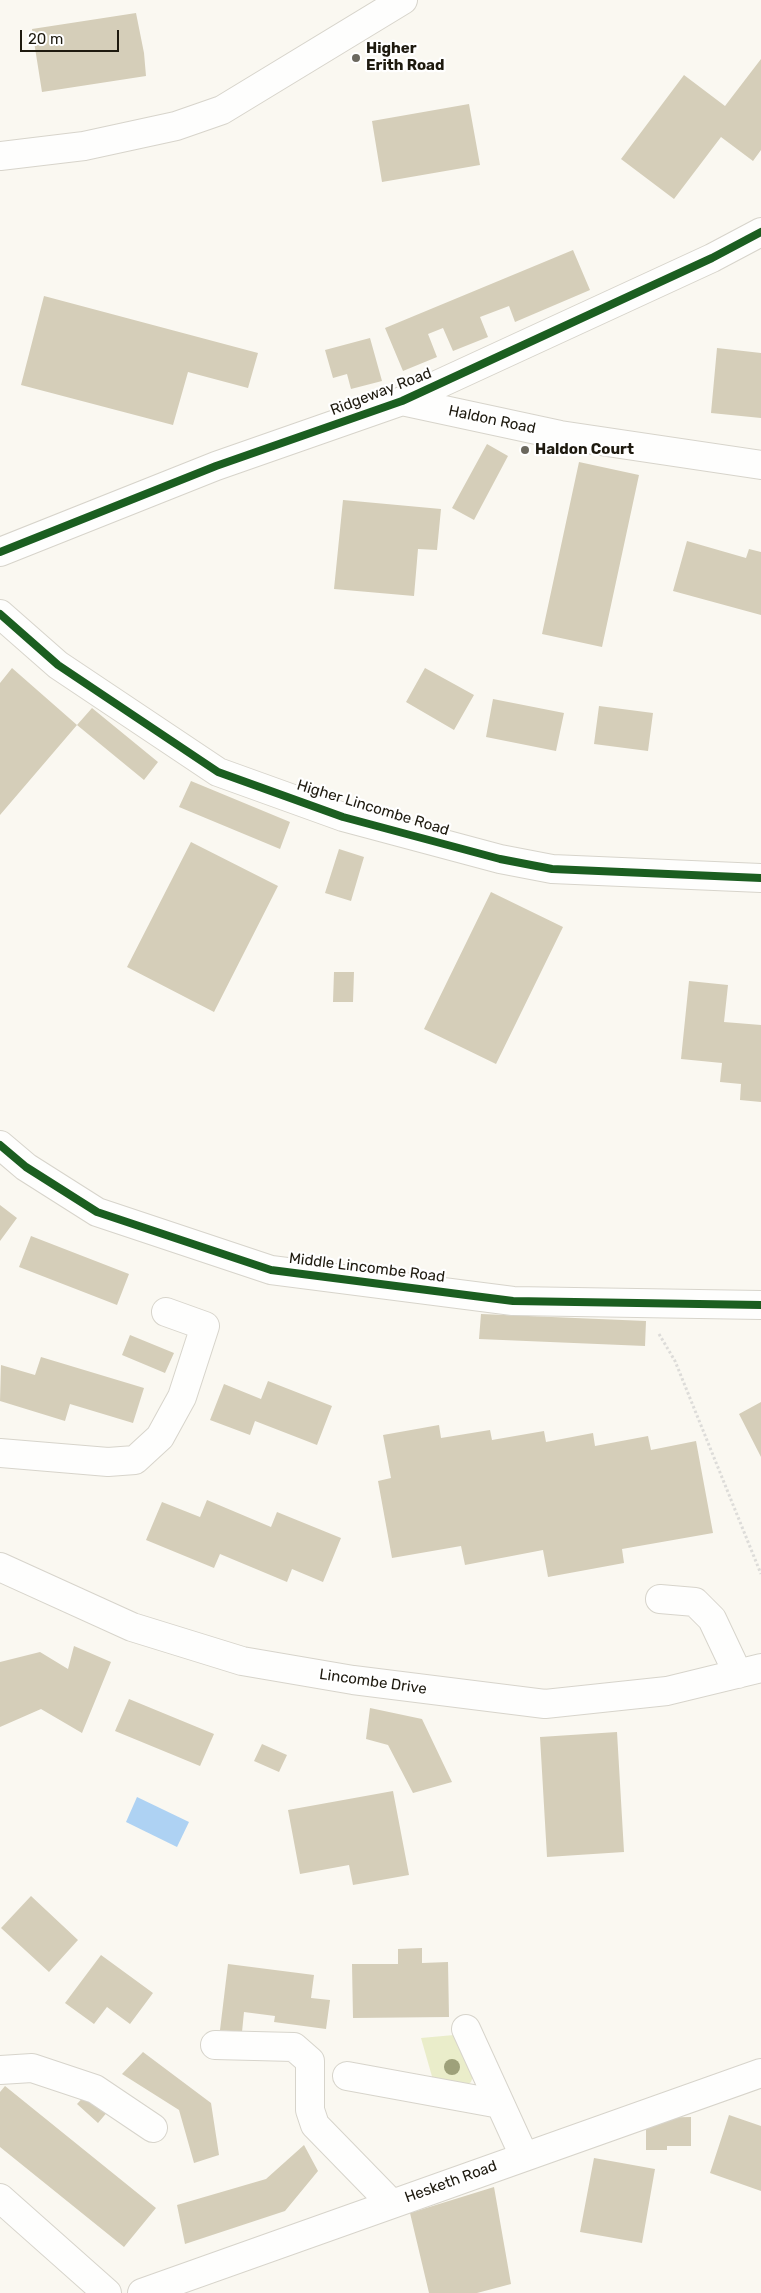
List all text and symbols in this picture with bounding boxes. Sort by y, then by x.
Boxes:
scale bar [22,20,121,52]
text: 20 m [28,30,63,48]
place label: Higher Erith Road [366,40,444,75]
marker: Higher Erith Road [350,52,362,64]
street label: Ridgeway Road [328,364,434,420]
street label: Haldon Road [447,402,537,438]
place label: Haldon Court [535,441,634,459]
marker: Haldon Court [519,444,531,456]
street label: Higher Lincombe Road [295,776,451,840]
street label: Middle Lincombe Road [288,1249,446,1287]
street label: Lincombe Drive [318,1666,428,1698]
street label: Hesketh Road [402,2157,500,2207]

